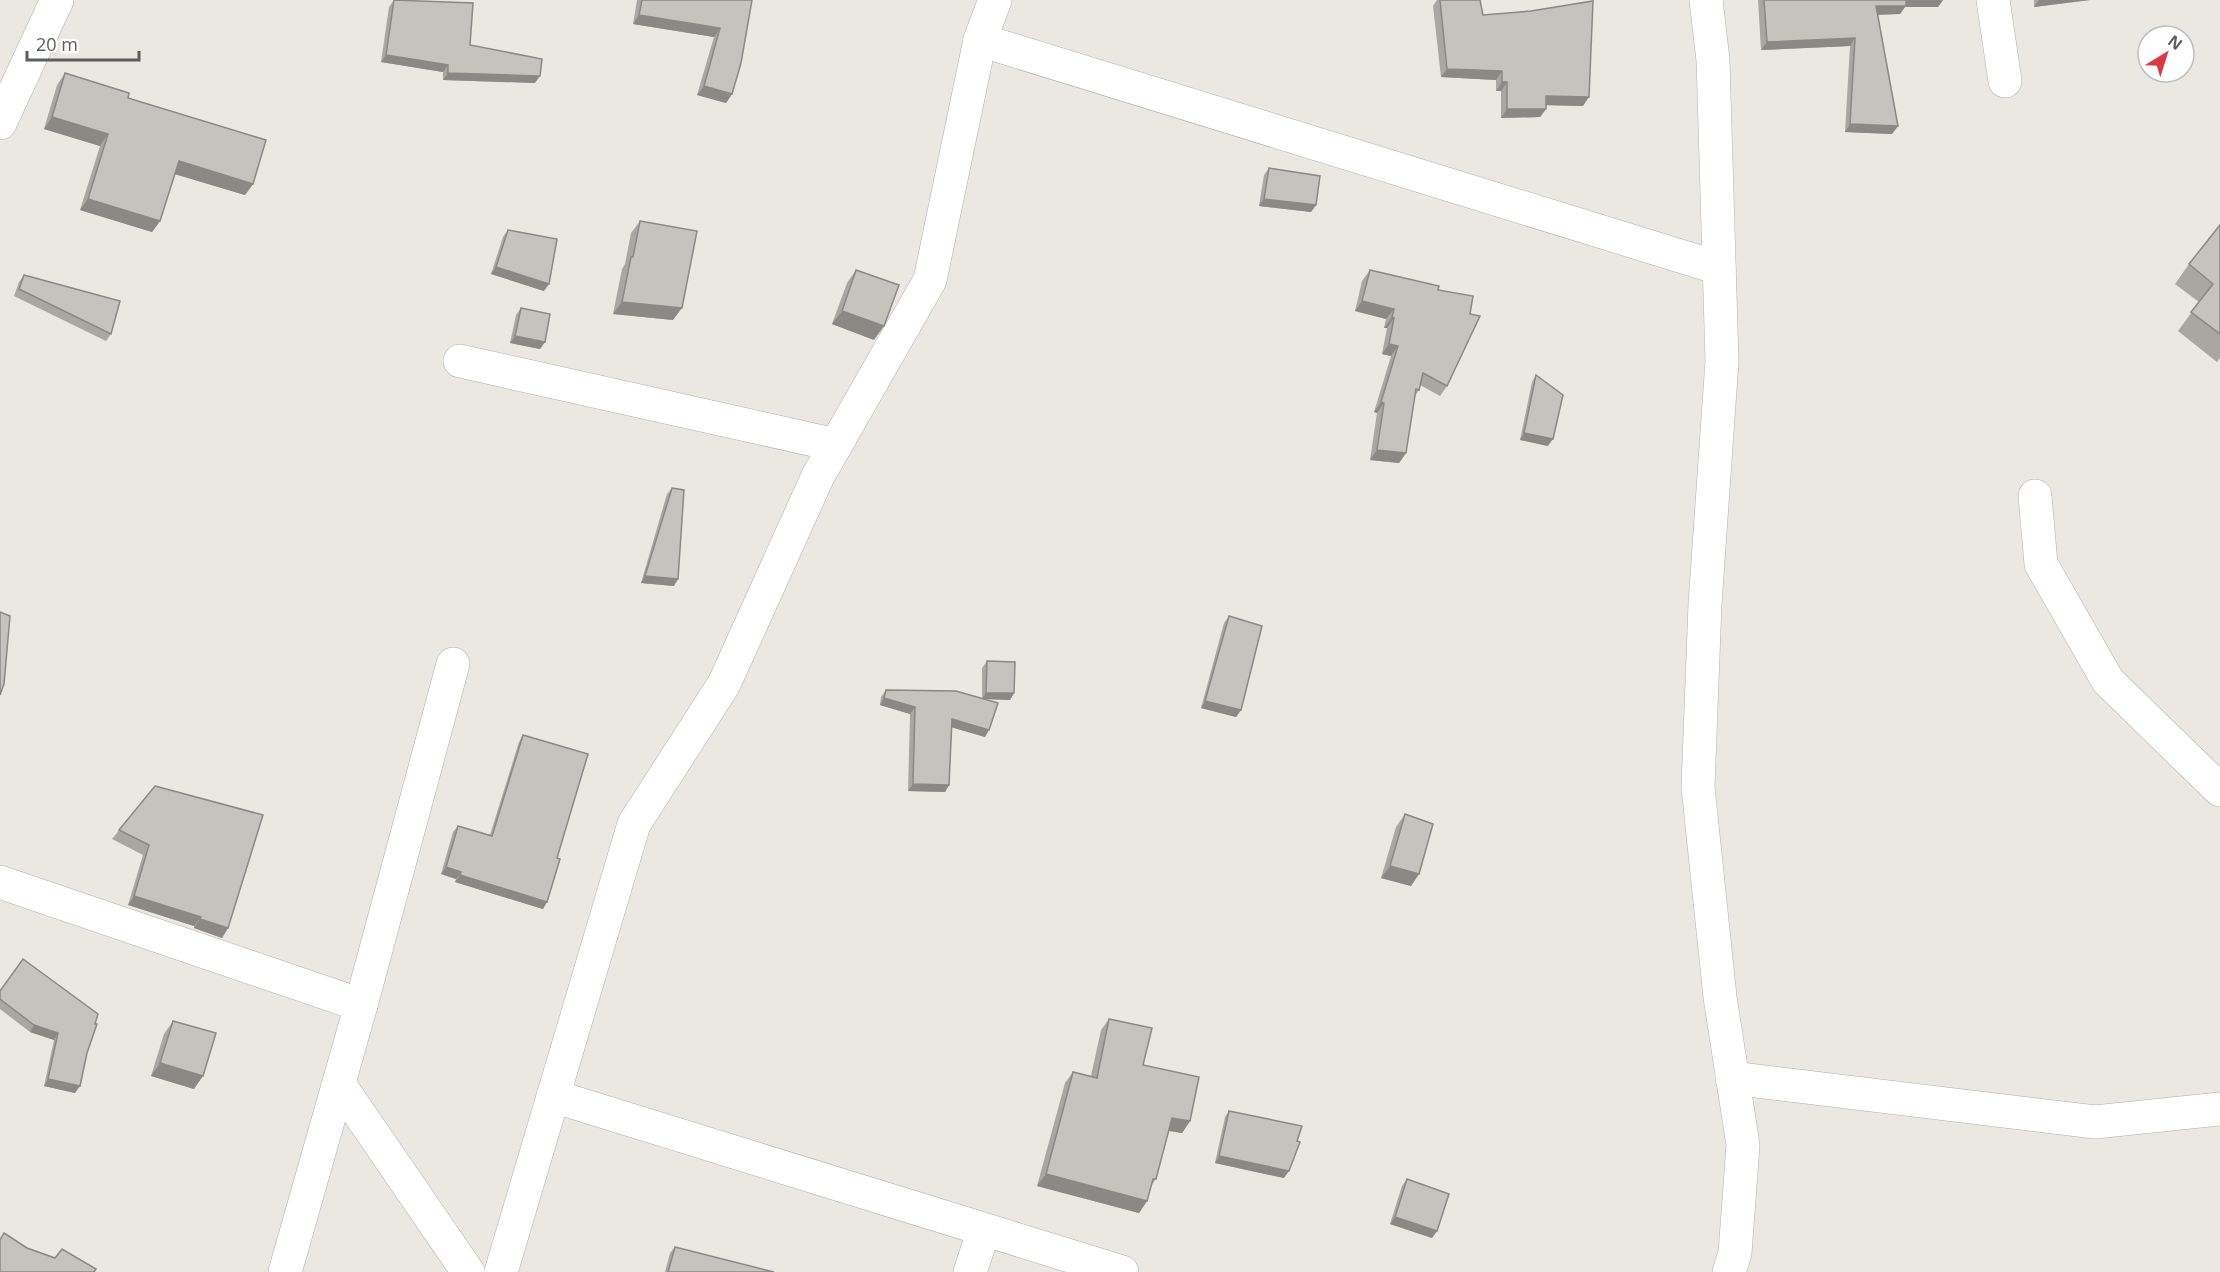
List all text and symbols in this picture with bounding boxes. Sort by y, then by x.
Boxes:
scale bar [27,24,140,62]
north arrow [2136,24,2196,84]
text: N [2163,30,2187,55]
text: 20 m [36,32,78,56]

